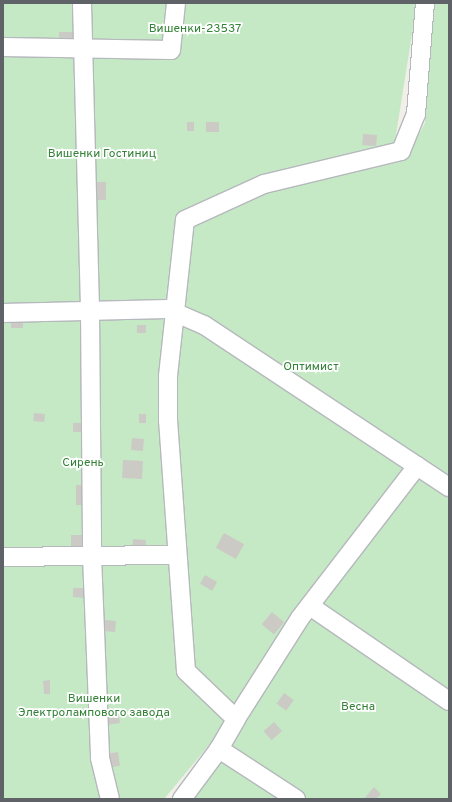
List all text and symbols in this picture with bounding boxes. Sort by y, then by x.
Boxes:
park label: Вишенки-23537 [149,23,241,37]
park label: Вишенки Гостиниц [48,148,156,162]
park label: Оптимист [283,361,339,375]
park label: Сирень [62,457,104,471]
park label: Вишенки Электролампового завода [18,693,170,721]
park label: Весна [341,701,375,715]

